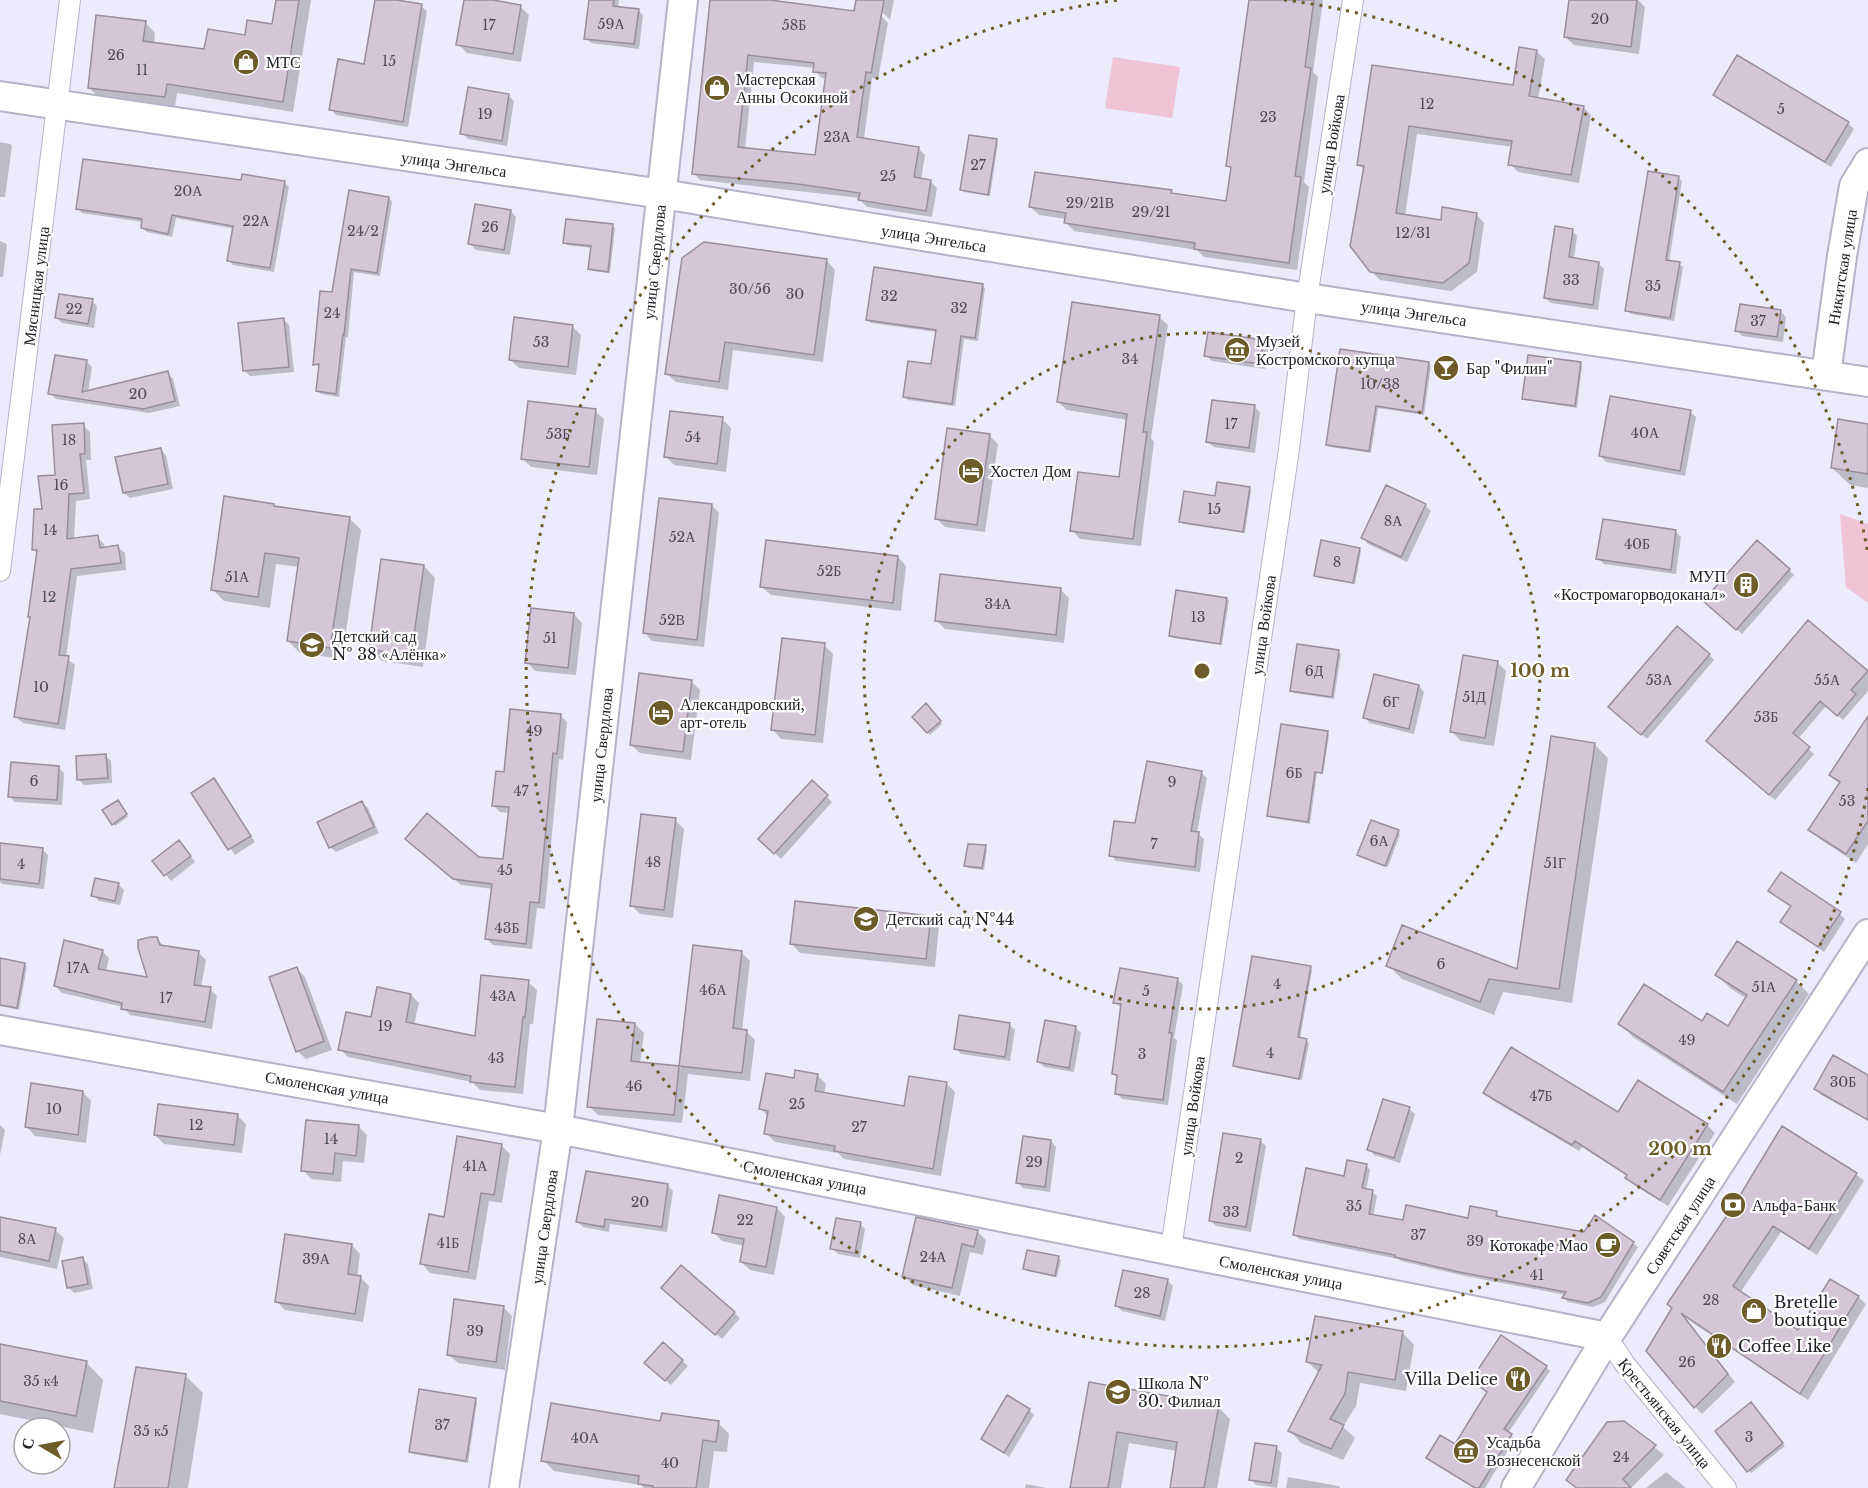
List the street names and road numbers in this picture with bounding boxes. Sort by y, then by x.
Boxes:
street label: улица Войкова [1313,93,1349,195]
street label: улица Энгельса [400,147,508,181]
street label: улица Свердлова [638,203,670,321]
street label: Никитская улица [1823,208,1861,326]
street label: улица Энгельса [880,220,988,256]
street label: Мясницкая улица [19,225,53,347]
street label: улица Энгельса [1360,296,1468,330]
street label: улица Войкова [1246,574,1280,676]
street label: улица Свердлова [585,686,617,804]
street label: улица Войкова [1175,1055,1209,1157]
street label: Смоленская улица [263,1066,391,1108]
street label: Смоленская улица [742,1155,868,1199]
street label: улица Свердлова [526,1168,562,1286]
street label: Советская улица [1641,1172,1719,1278]
street label: Смоленская улица [1218,1250,1344,1294]
street label: Крестьянская улица [1614,1354,1716,1472]

